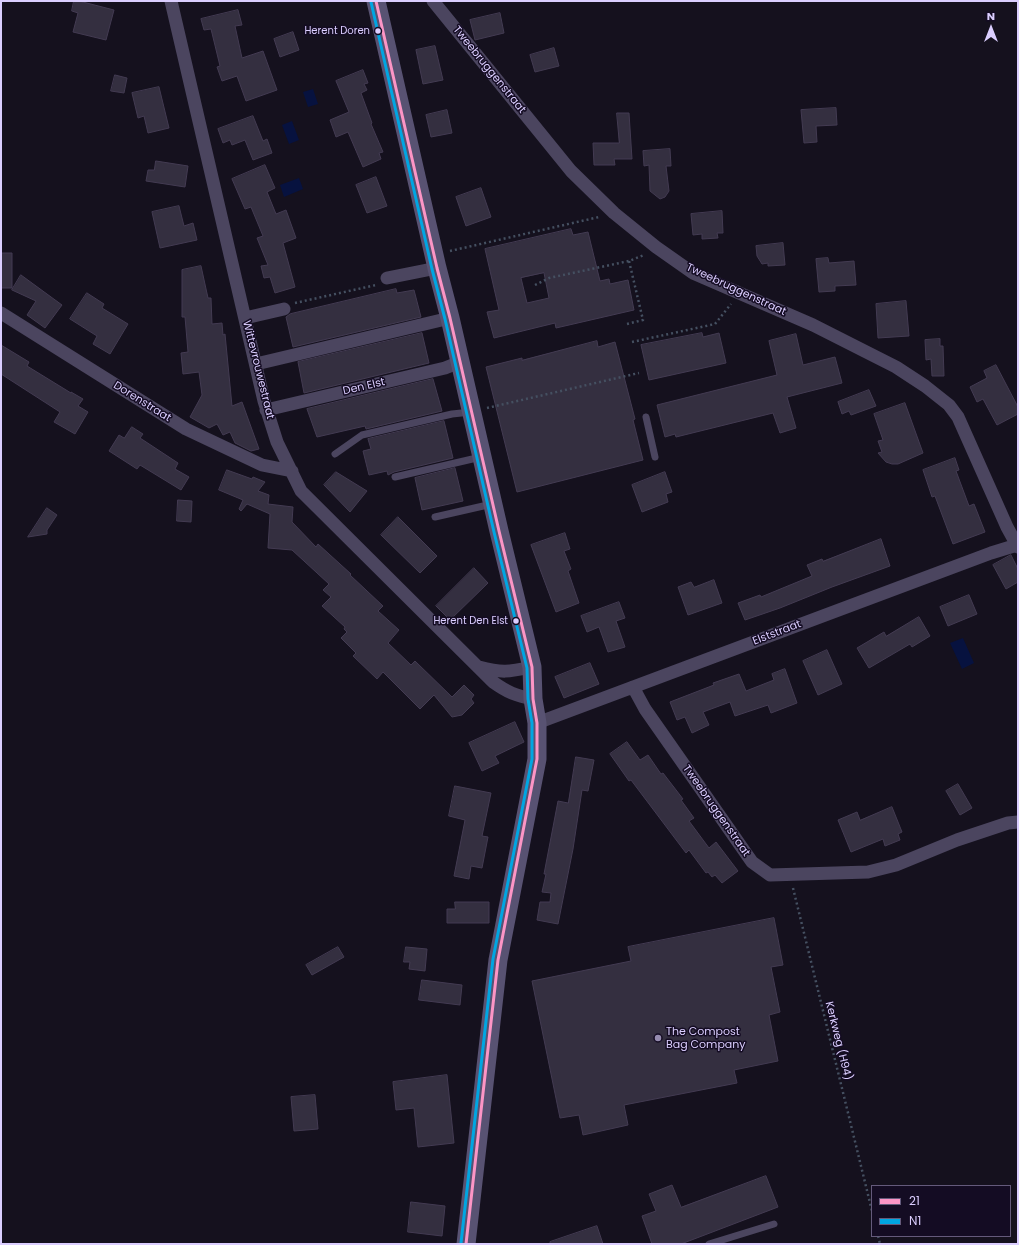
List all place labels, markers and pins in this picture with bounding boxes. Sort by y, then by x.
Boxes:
place label: Herent Doren [304,25,370,37]
marker: Herent Doren [373,26,383,36]
place label: Herent Den Elst [433,615,508,627]
marker: Herent Den Elst [511,616,521,626]
place label: The Compost Bag Company [666,1025,746,1051]
marker: The Compost Bag Company [653,1033,663,1043]

